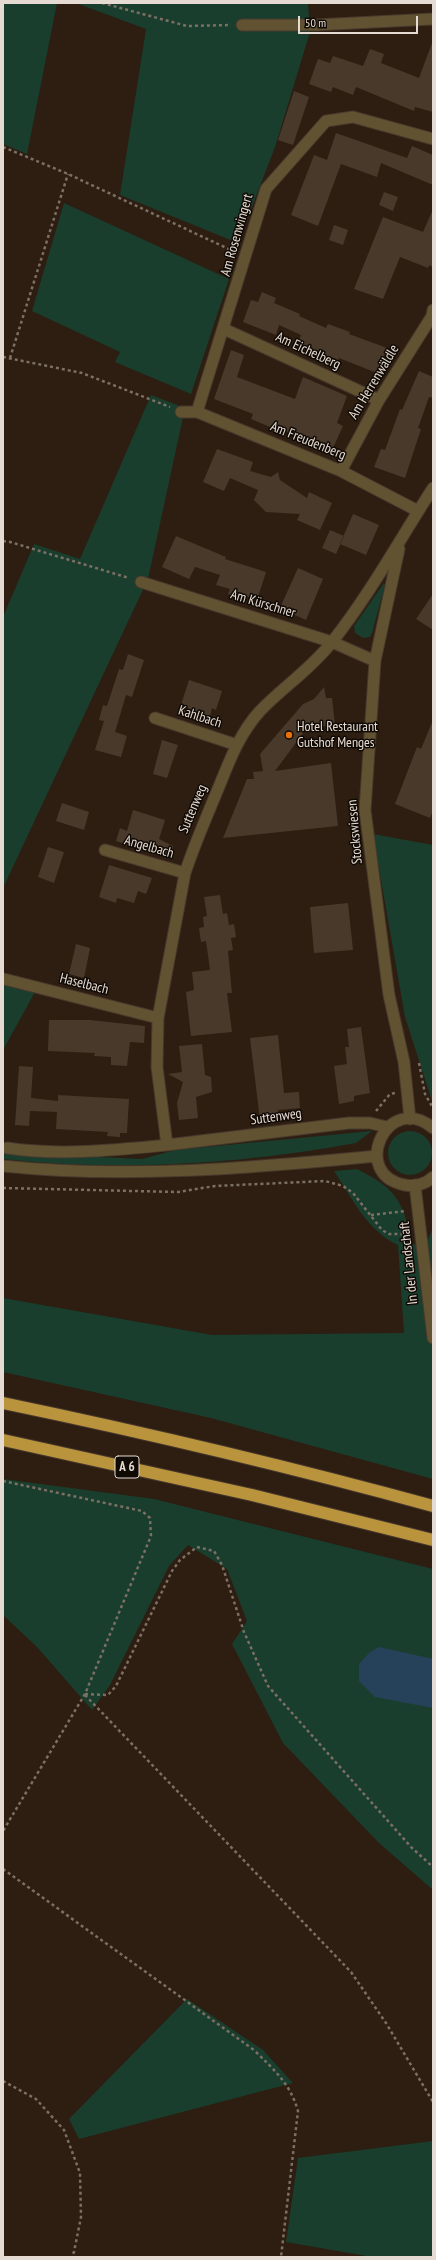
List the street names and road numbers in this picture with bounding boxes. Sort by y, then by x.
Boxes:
street label: Am Rosenwingert [217,192,257,278]
street label: Am Eichelberg [273,329,343,373]
street label: Am Herrenwäldle [345,342,403,422]
street label: Am Freudenberg [268,418,348,464]
street label: Am Kürschner [228,586,298,622]
street label: Kahlbach [176,702,224,732]
street label: Suttenweg [175,782,211,836]
street label: Stockswiesen [344,799,366,865]
street label: Angelbach [122,832,176,862]
street label: Haselbach [58,970,110,998]
street label: Suttenweg [249,1105,303,1129]
street label: In der Landschaft [396,1221,422,1305]
road number: A 6 [115,1456,139,1478]

